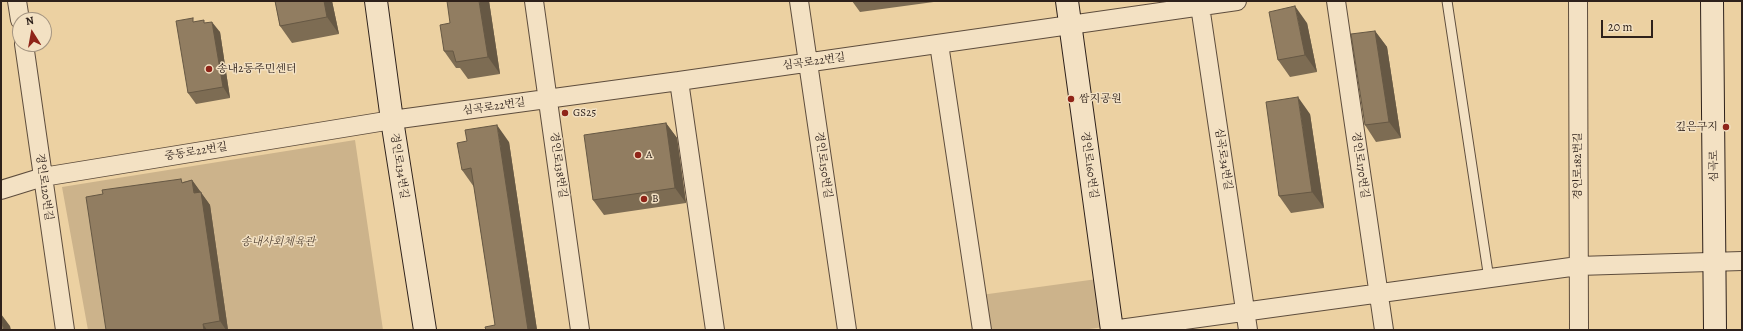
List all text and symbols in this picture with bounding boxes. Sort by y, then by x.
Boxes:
north arrow [12,12,52,52]
scale bar [1603,12,1655,38]
text: N [24,13,35,29]
text: 20 m [1608,19,1632,35]
street label: 심곡로22번길 [782,51,846,73]
place label: 송내2동주민센터 [217,62,297,76]
marker: 송내2동주민센터 [204,64,214,74]
place label: 쌈지공원 [1079,92,1122,106]
marker: 쌈지공원 [1066,94,1076,104]
street label: 심곡로22번길 [462,96,526,118]
place label: GS25 [573,106,596,120]
marker: GS25 [560,108,570,118]
place label: 깊은구지 [1675,120,1718,134]
marker: 깊은구지 [1721,122,1731,132]
street label: 심곡로34번길 [1212,127,1234,191]
street label: 경인로160번길 [1078,130,1100,200]
street label: 경인로138번길 [547,131,569,199]
street label: 경인로150번길 [812,131,834,199]
street label: 경인로170번길 [1349,131,1371,199]
street label: 경인로134번길 [387,132,411,200]
street label: 경인로182번길 [1571,132,1585,200]
street label: 중동로22번길 [164,141,228,163]
place label: A [646,148,652,162]
marker: A [633,150,643,160]
street label: 심곡로 [1707,150,1721,182]
street label: 경인로120번길 [33,152,55,222]
place label: B [652,192,659,206]
marker: B [639,194,649,204]
park label: 송내사회체육관 [241,235,315,249]

